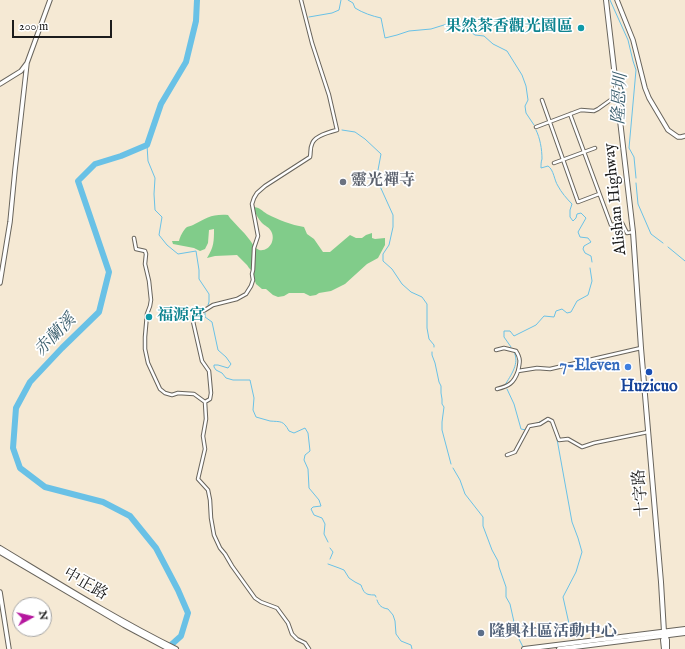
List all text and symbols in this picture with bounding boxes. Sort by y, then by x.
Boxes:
scale bar [14,12,114,38]
place label: 果然茶香觀光園區 [445,18,573,38]
text: 200 m [19,19,48,34]
marker: 果然茶香觀光園區 [576,23,586,33]
water label: 隆恩圳 [609,73,633,125]
street label: Alishan Highway [601,142,631,256]
place label: 靈光禪寺 [351,172,415,192]
marker: 靈光禪寺 [338,177,348,187]
place label: 福源宮 [157,307,205,327]
water label: 赤蘭溪 [31,311,81,361]
marker: 福源宮 [144,312,154,322]
place label: 7-Eleven [559,357,620,377]
marker: 7-Eleven [623,362,633,372]
marker: Huzicuo [644,367,654,377]
place label: Huzicuo [620,378,678,398]
street label: 十字路 [630,468,654,518]
street label: 中正路 [59,565,111,605]
north arrow [12,597,52,637]
text: N [35,610,50,621]
place label: 隆興社區活動中心 [489,623,617,643]
marker: 隆興社區活動中心 [476,628,486,638]

